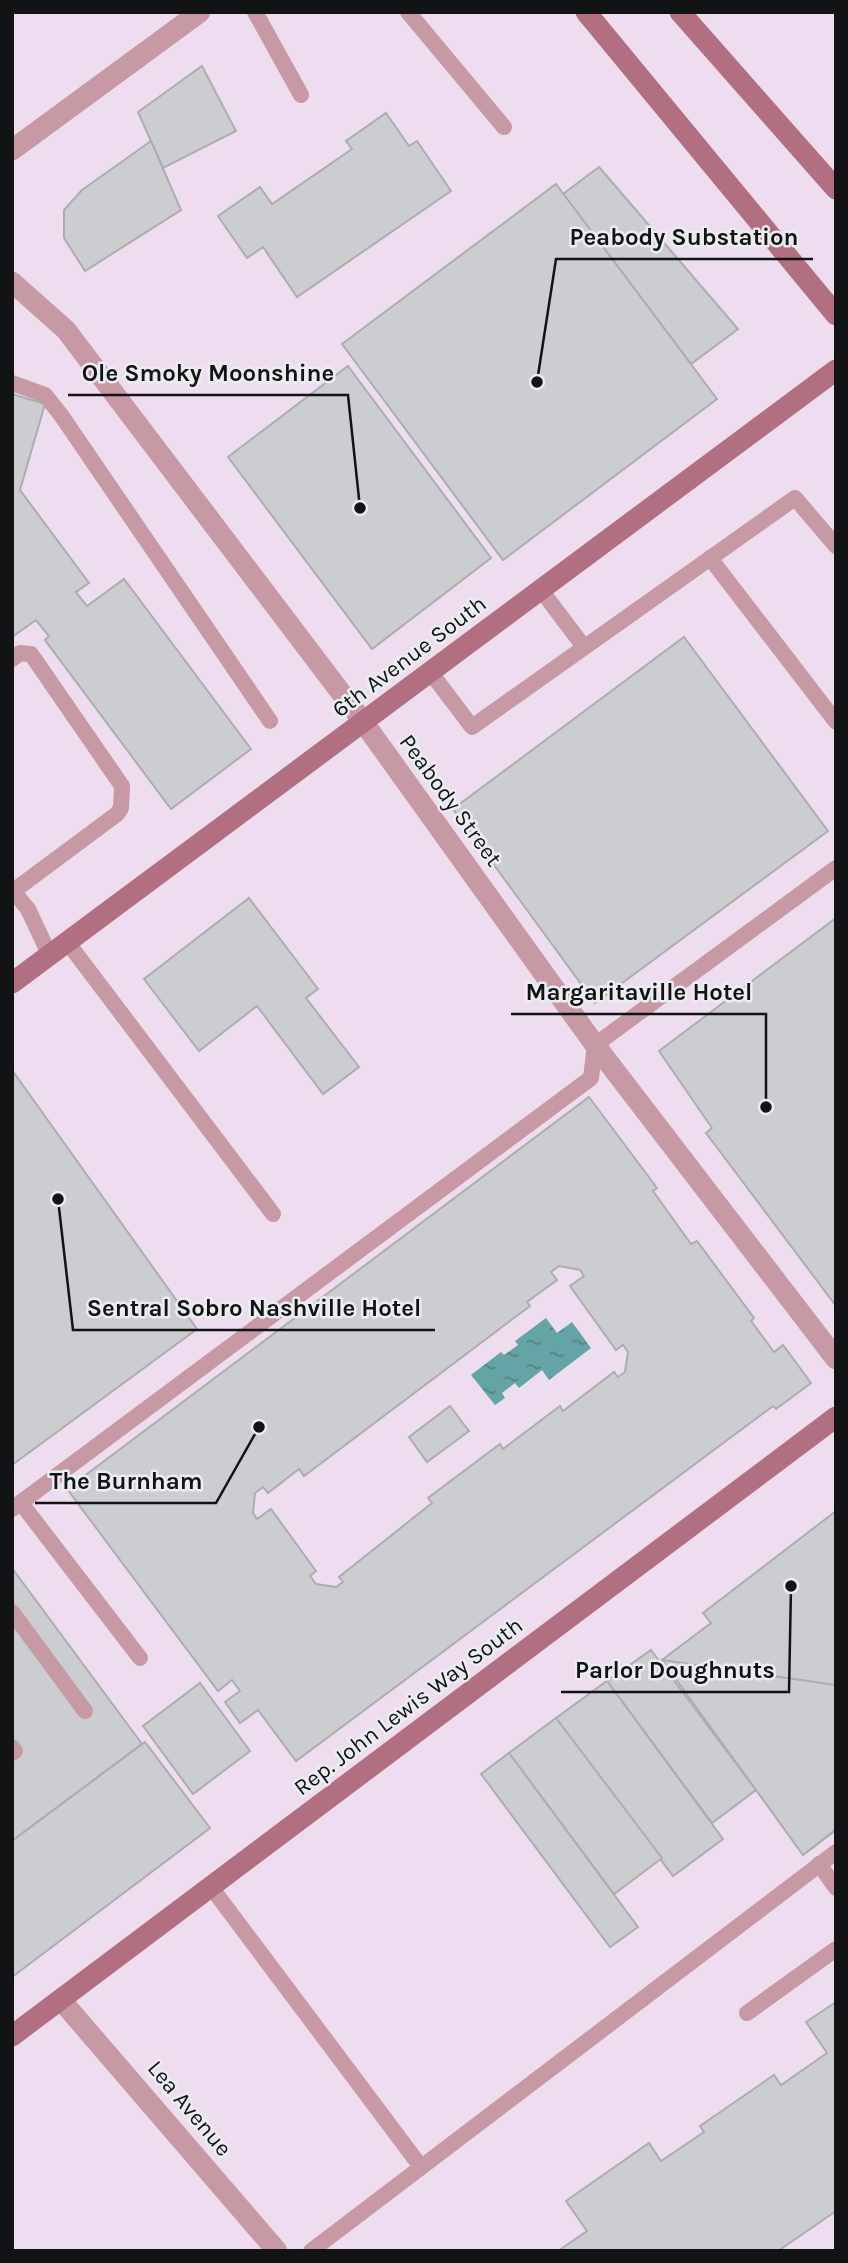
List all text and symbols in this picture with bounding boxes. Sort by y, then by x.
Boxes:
callout: Peabody Substation [556,214,813,259]
text: Peabody Substation [569,223,799,251]
callout: Ole Smoky Moonshine [68,350,348,395]
text: Ole Smoky Moonshine [82,359,334,387]
street label: 6th Avenue South [327,590,491,723]
street label: Peabody Street [394,729,508,872]
callout: Margaritaville Hotel [511,969,766,1014]
text: Margaritaville Hotel [526,978,752,1006]
callout: Sentral Sobro Nashville Hotel [73,1285,435,1330]
text: Sentral Sobro Nashville Hotel [87,1294,421,1322]
callout: The Burnham [35,1458,216,1503]
text: The Burnham [49,1467,203,1495]
street label: Rep. John Lewis Way South [289,1612,528,1801]
callout: Parlor Doughnuts [561,1647,789,1692]
text: Parlor Doughnuts [575,1656,775,1684]
street label: Lea Avenue [142,2055,237,2162]

